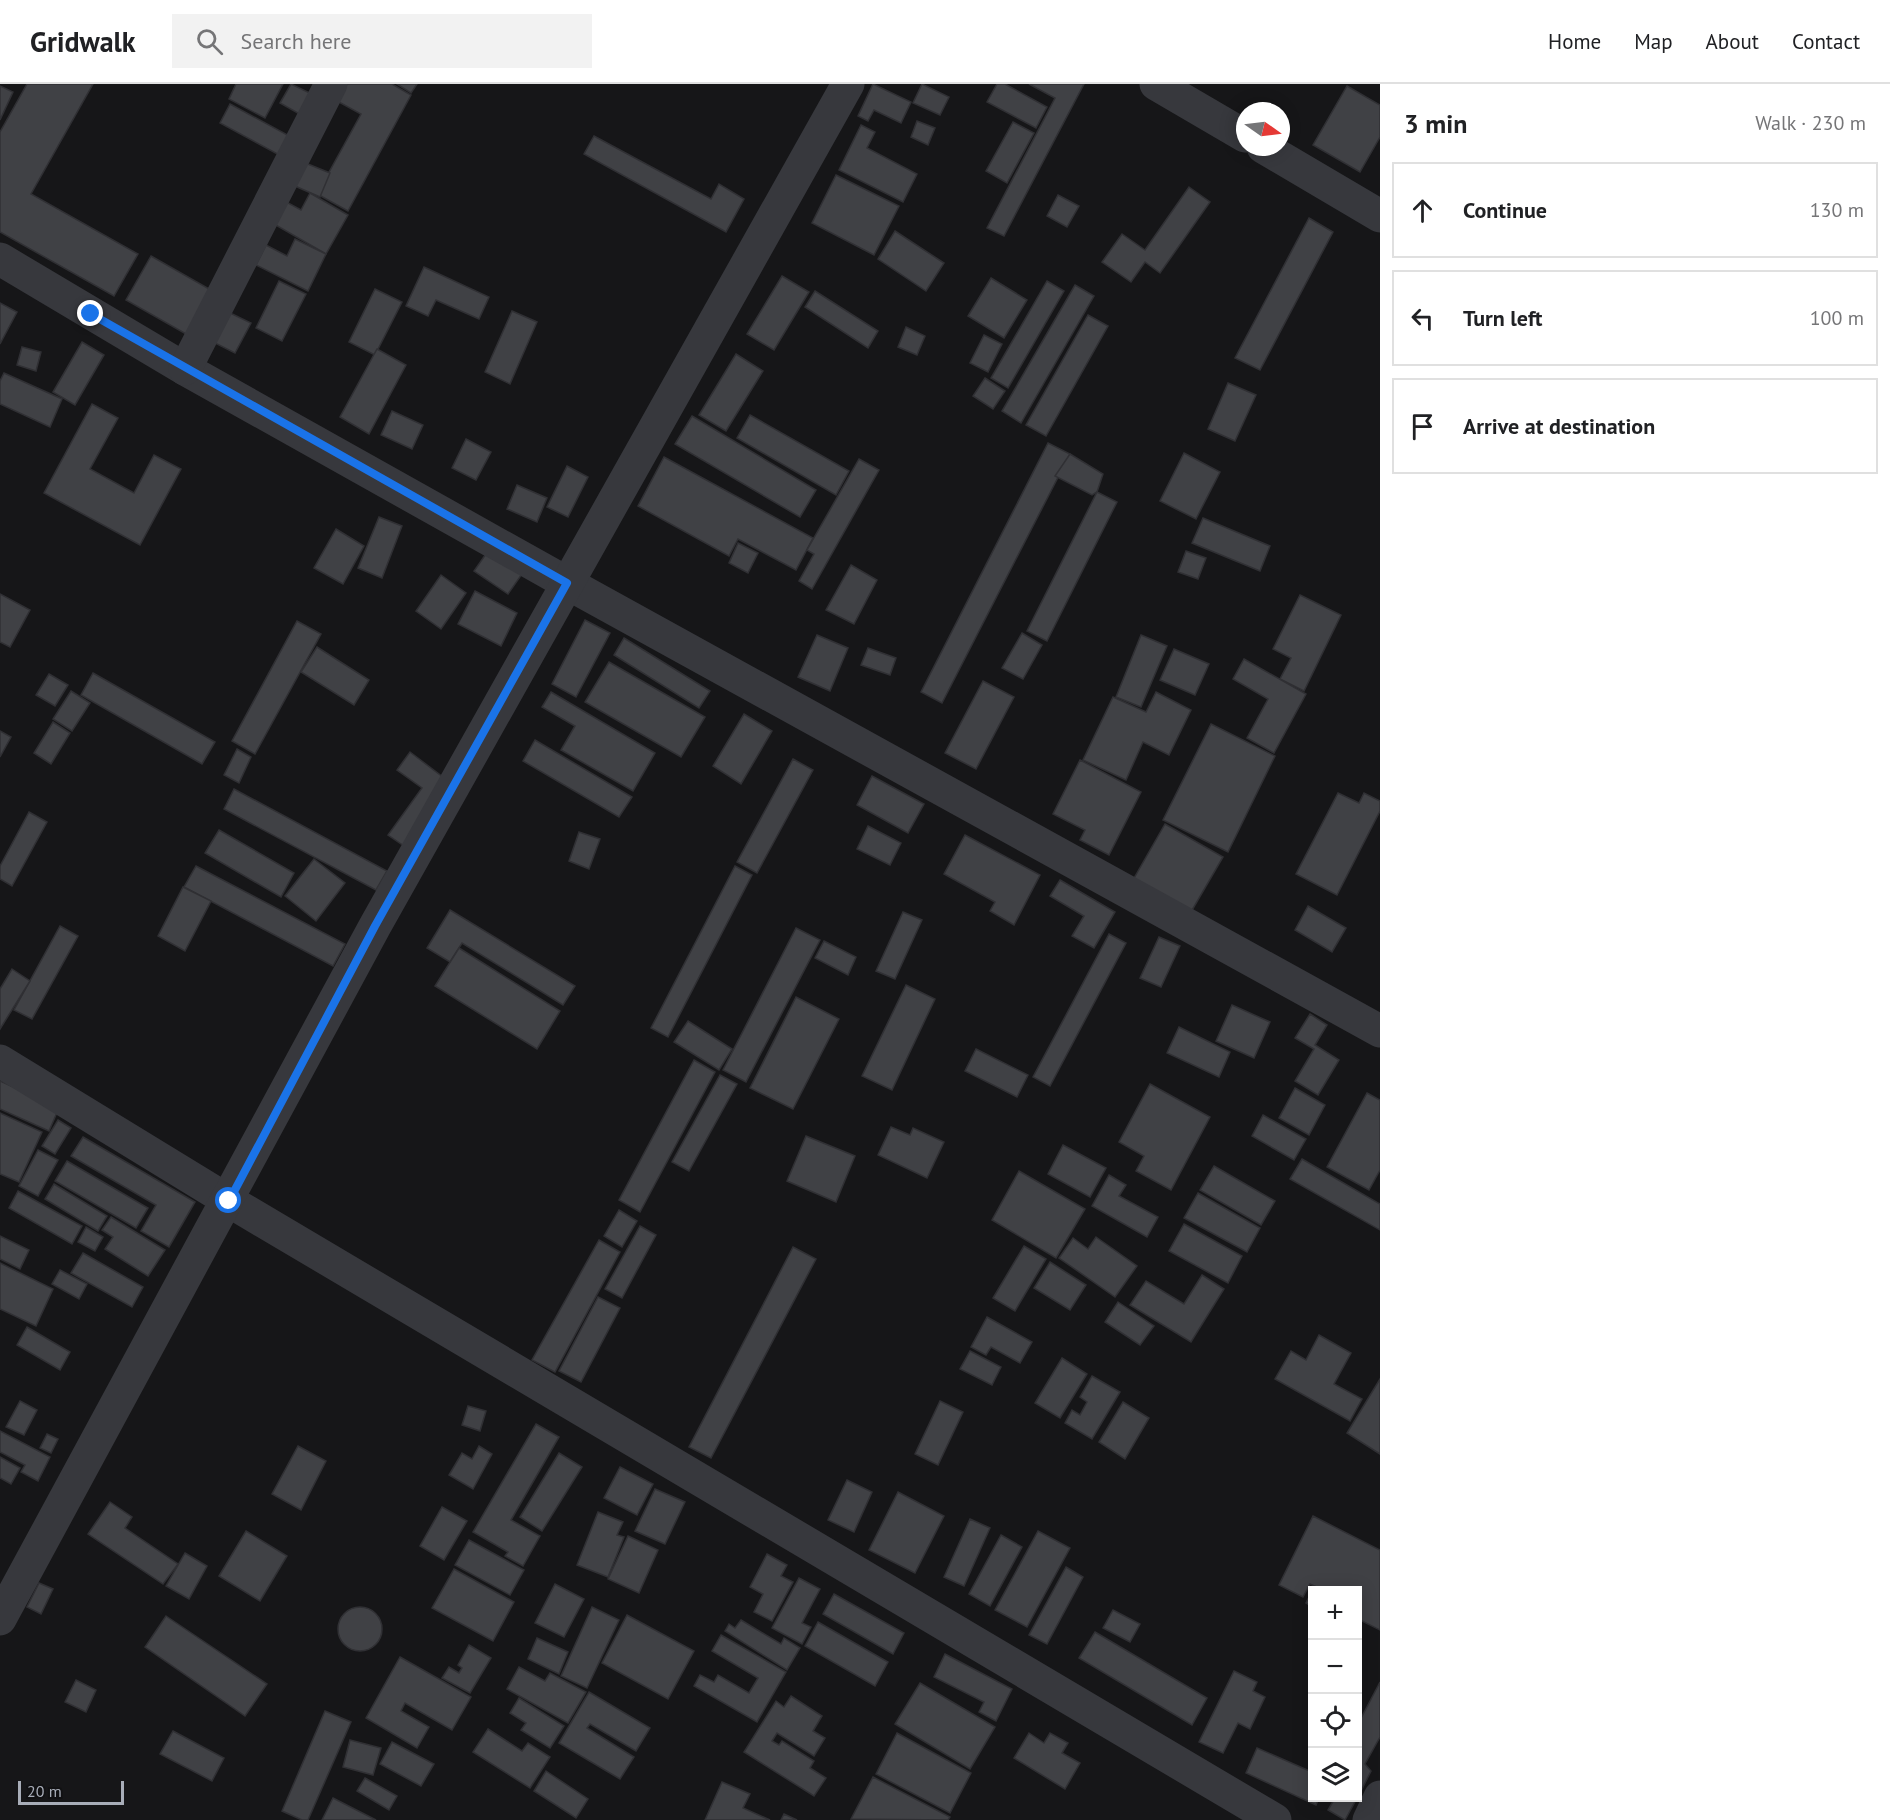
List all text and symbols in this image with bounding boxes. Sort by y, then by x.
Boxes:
search box [172,14,592,68]
text: Gridwalk [30,23,136,60]
icon: search [193,25,226,58]
text: Search here [241,27,352,55]
text: Home [1548,28,1601,55]
text: Map [1634,28,1673,55]
text: About [1706,28,1759,55]
text: Contact [1792,28,1860,55]
north arrow [1236,102,1290,156]
text: 3 min [1404,107,1467,140]
text: Walk · 230 m [1755,110,1866,136]
icon: ahead [1406,194,1439,227]
text: Continue [1463,196,1547,224]
text: 130 m [1810,197,1864,223]
route end [77,300,103,326]
icon: left [1406,302,1439,335]
text: Turn left [1463,304,1543,332]
text: 100 m [1810,305,1864,331]
icon: arrive [1406,410,1439,443]
text: Arrive at destination [1463,412,1655,440]
route start [215,1187,241,1213]
map controls [1308,1586,1362,1802]
button: + [1308,1586,1362,1640]
button: − [1308,1640,1362,1694]
button: locate [1308,1694,1362,1748]
button: layers [1308,1748,1362,1802]
scale bar [18,1778,124,1806]
text: 20 m [27,1781,62,1801]

